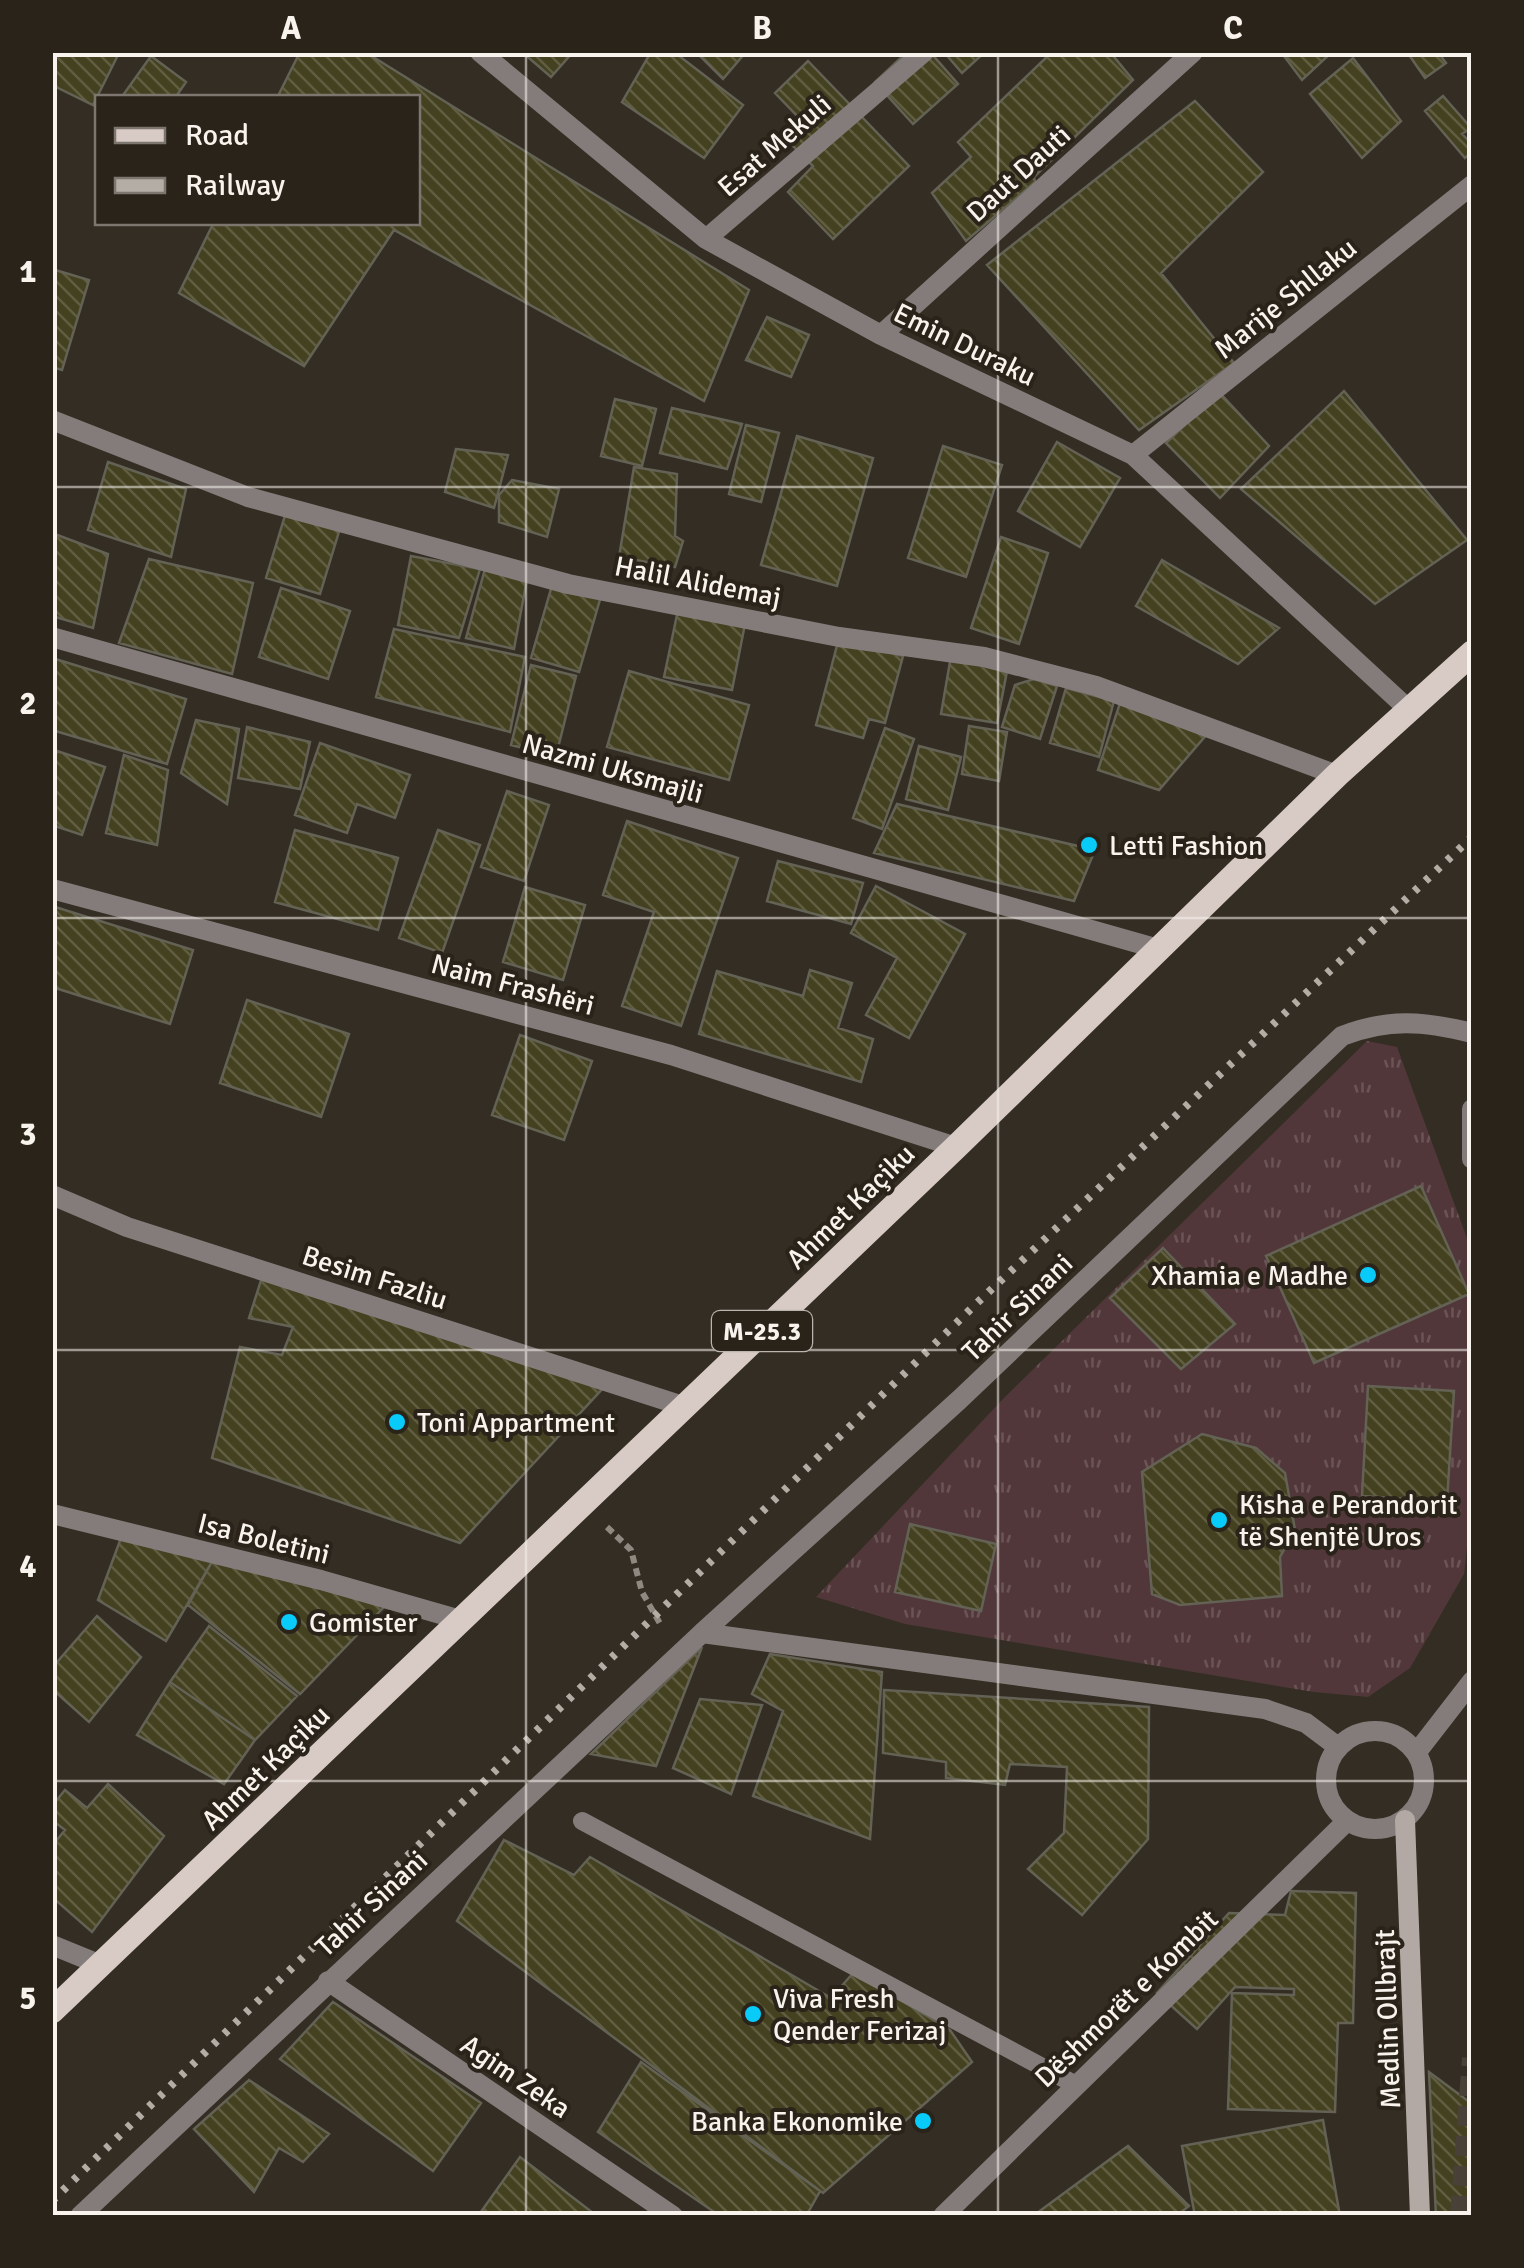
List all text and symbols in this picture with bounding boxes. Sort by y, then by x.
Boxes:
text: A [281,9,302,48]
text: B [752,9,772,48]
text: C [1223,9,1243,48]
street label: Esat Mekuli [711,87,838,204]
legend [95,95,420,225]
text: Road [185,117,249,154]
street label: Daut Dauti [960,118,1078,229]
text: Railway [185,167,285,204]
street label: Marije Shllaku [1208,231,1364,366]
text: 1 [19,252,37,291]
street label: Emin Duraku [888,296,1041,394]
street label: Halil Alidemaj [612,549,784,615]
text: 2 [19,684,37,723]
street label: Nazmi Uksmajli [518,727,707,811]
place label: Letti Fashion [1109,829,1263,863]
marker: Letti Fashion [1078,834,1100,856]
street label: Naim Frashëri [427,947,598,1023]
text: 3 [19,1115,37,1154]
street label: Ahmet Kaçiku [779,1137,922,1276]
street label: Besim Fazliu [298,1239,452,1317]
street label: Tahir Sinani [955,1247,1080,1369]
place label: Xhamia e Madhe [1151,1259,1348,1293]
marker: Xhamia e Madhe [1357,1264,1379,1286]
road number: M-25.3 [712,1311,812,1351]
place label: Toni Appartment [417,1406,615,1440]
marker: Toni Appartment [386,1411,408,1433]
place label: Kisha e Perandorit të Shenjtë Uros [1239,1488,1458,1554]
street label: Isa Boletini [194,1506,333,1572]
marker: Kisha e Perandorit të Shenjtë Uros [1208,1509,1230,1531]
text: 4 [19,1547,37,1586]
place label: Gomister [309,1606,418,1640]
marker: Gomister [278,1611,300,1633]
street label: Ahmet Kaçiku [194,1698,337,1837]
street label: Tahir Sinani [309,1843,435,1964]
street label: Dëshmorët e Kombit [1028,1902,1226,2095]
street label: Medlin Ollbrajt [1368,1928,1408,2109]
text: 5 [19,1979,37,2018]
place label: Viva Fresh Qender Ferizaj [773,1982,947,2048]
marker: Viva Fresh Qender Ferizaj [742,2003,764,2025]
street label: Agim Zeka [454,2028,577,2126]
place label: Banka Ekonomike [691,2105,903,2139]
marker: Banka Ekonomike [912,2110,934,2132]

